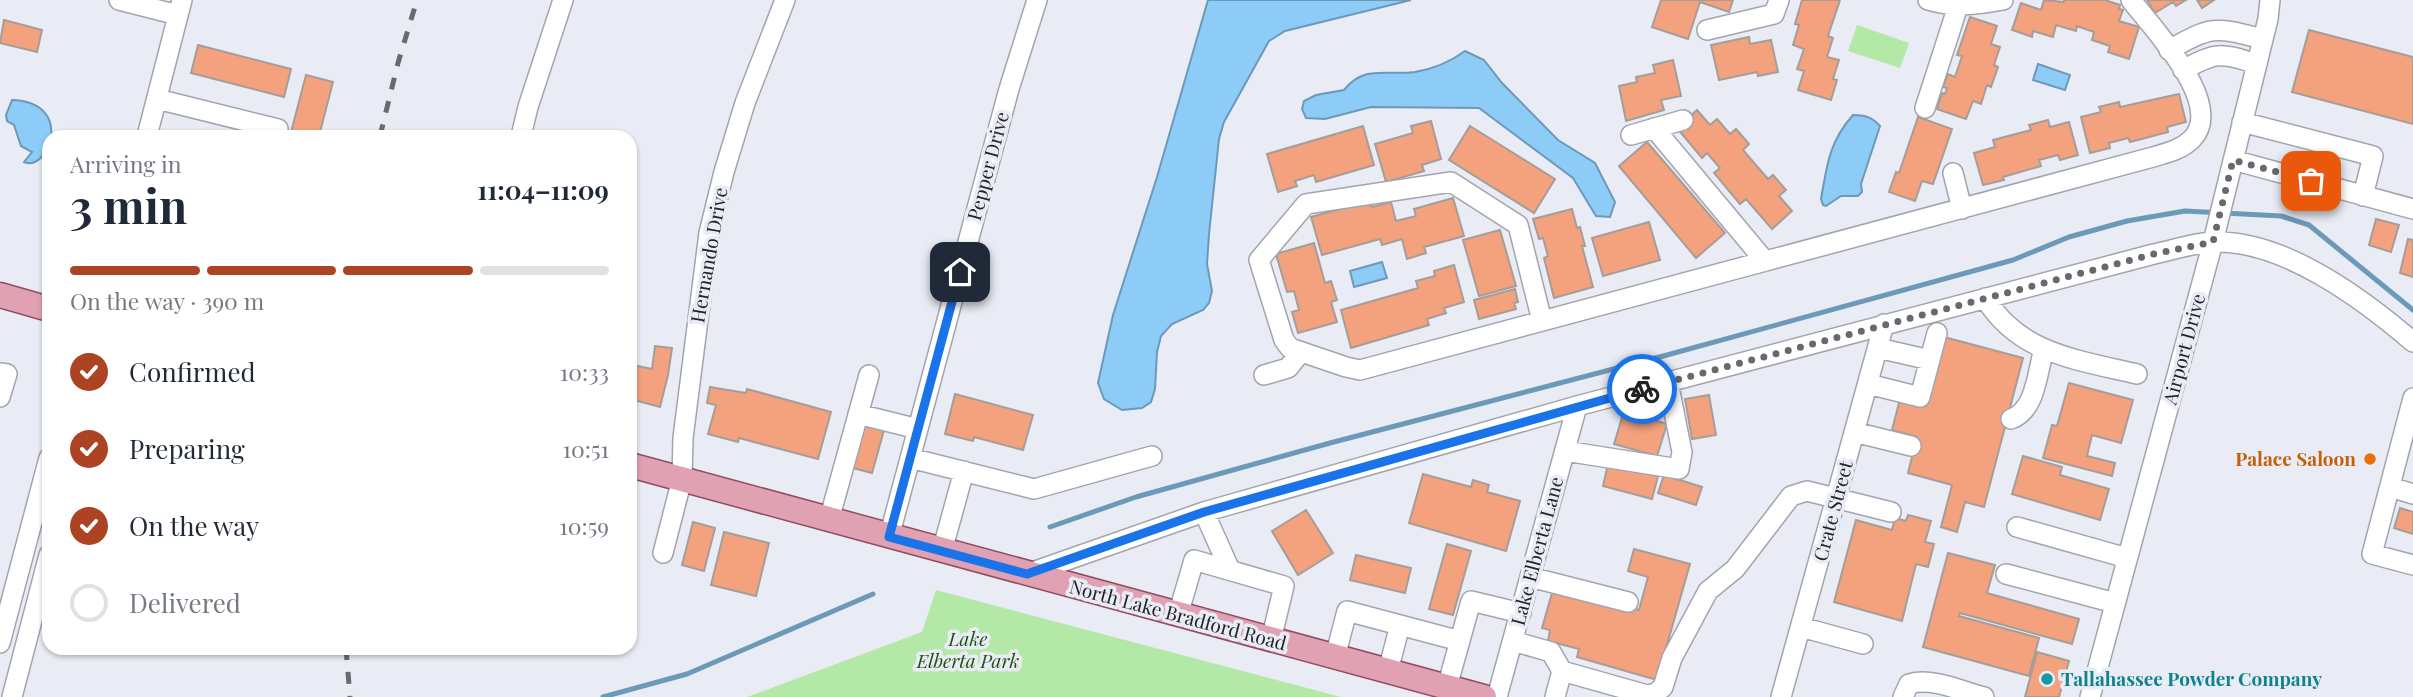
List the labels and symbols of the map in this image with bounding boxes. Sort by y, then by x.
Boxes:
street label: Pepper Drive [960,109,1014,223]
pin [2281,151,2341,211]
street label: Hernando Drive [683,185,733,325]
pin [930,242,990,302]
street label: Airport Drive [2156,291,2210,408]
courier [1607,354,1677,424]
place label: Palace Saloon [2235,445,2356,471]
marker: Palace Saloon [2362,451,2378,467]
street label: Crate Street [1806,457,1858,564]
street label: Lake Elberta Lane [1504,474,1568,628]
street label: North Lake Bradford Road [1067,573,1290,656]
park label: Lake Elberta Park [916,625,1020,673]
place label: Tallahassee Powder Company [2061,665,2322,691]
marker: Tallahassee Powder Company [2039,671,2055,687]

